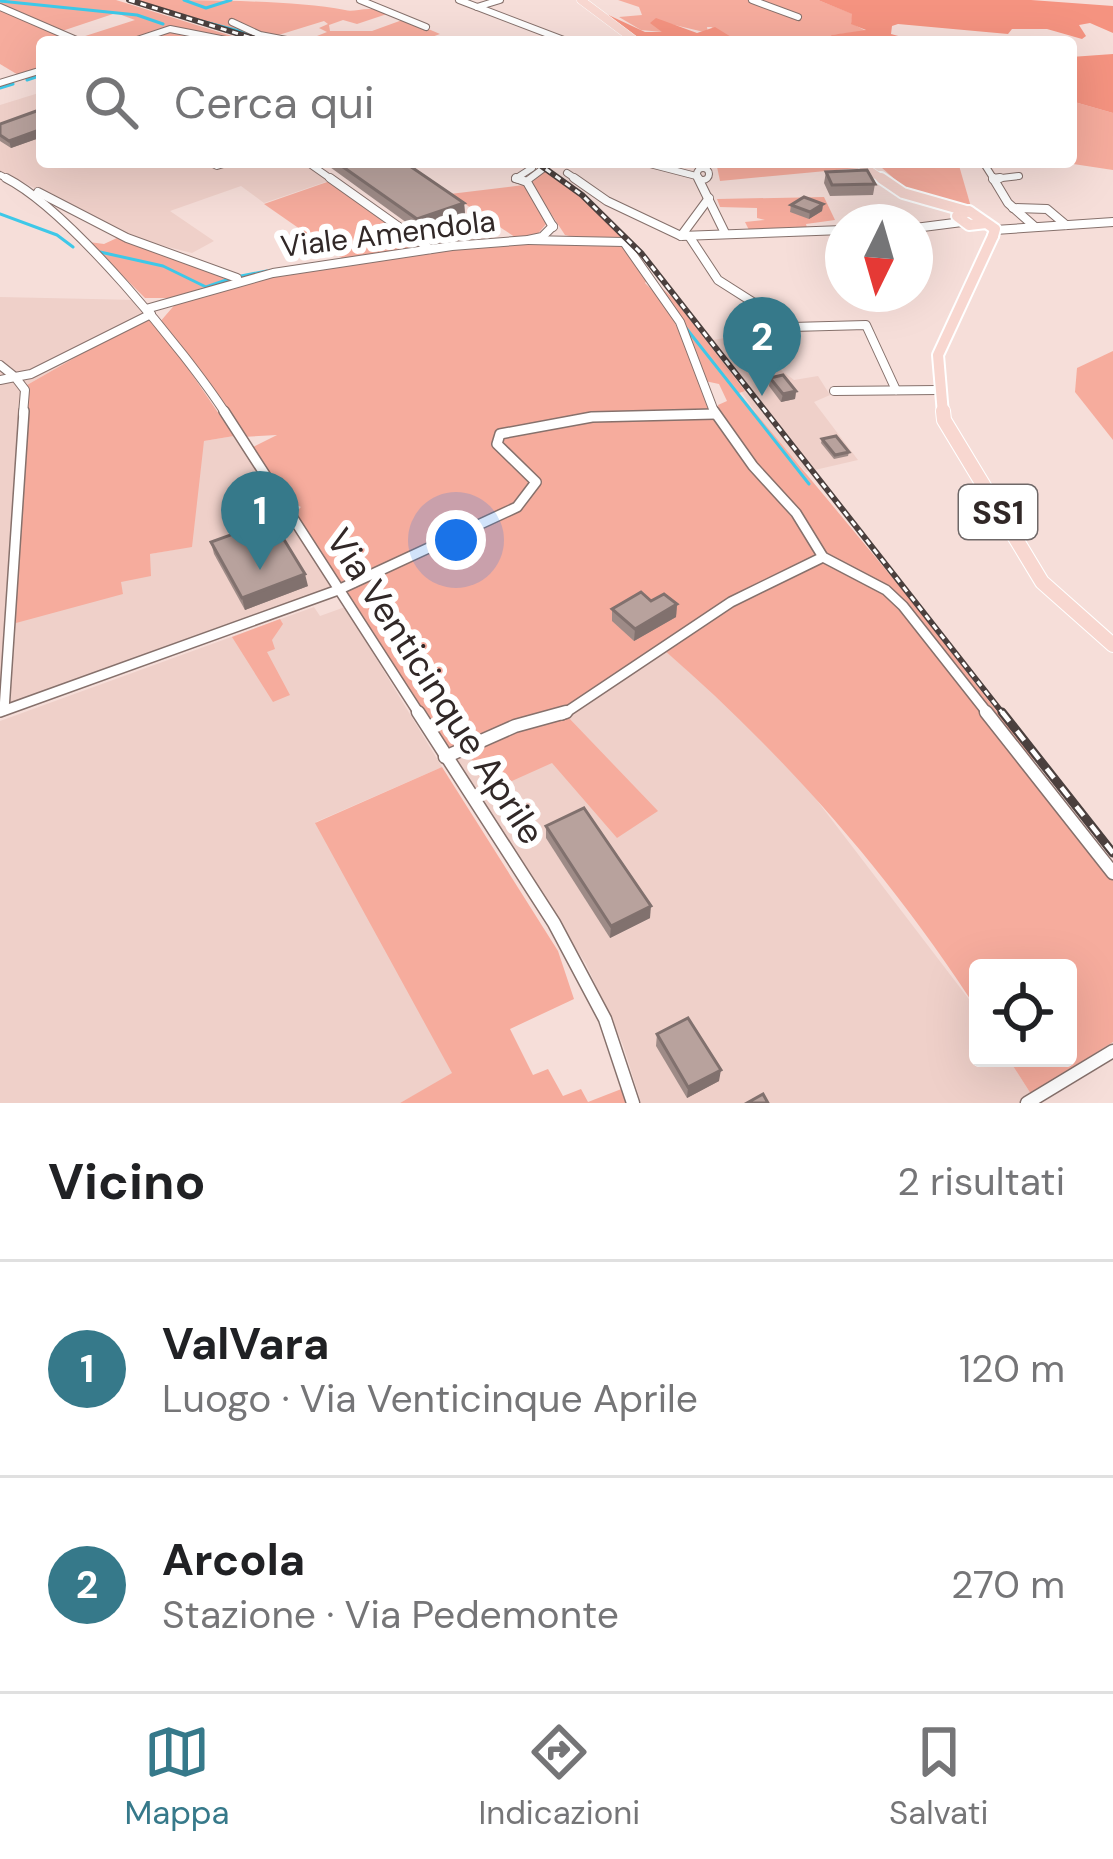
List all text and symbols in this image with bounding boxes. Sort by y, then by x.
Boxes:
search box [36,36,1077,168]
icon: search [78,69,144,135]
text: Cerca qui [174,73,375,132]
street label: Viale Amendola [278,201,497,266]
north arrow [825,204,933,312]
pin: 2 [723,297,801,396]
pin: 1 [221,471,299,570]
road number: SS1 [959,485,1037,539]
your location [426,510,486,570]
street label: Via Venticinque Aprile [316,519,555,853]
map controls [969,959,1077,1067]
button: locate [969,959,1077,1067]
text: Vicino [48,1148,206,1215]
text: 2 risultati [897,1156,1065,1207]
text: ValVara [162,1314,329,1373]
text: 1 [80,1343,94,1394]
text: 120 m [959,1343,1065,1394]
text: Luogo · Via Venticinque Aprile [162,1373,698,1424]
text: Arcola [162,1530,305,1589]
text: 2 [76,1559,98,1610]
text: 270 m [951,1559,1065,1610]
text: Stazione · Via Pedemonte [162,1589,619,1640]
tab: Mappa [125,1719,229,1834]
tab: Indicazioni [479,1719,640,1834]
tab: Salvati [889,1719,988,1834]

